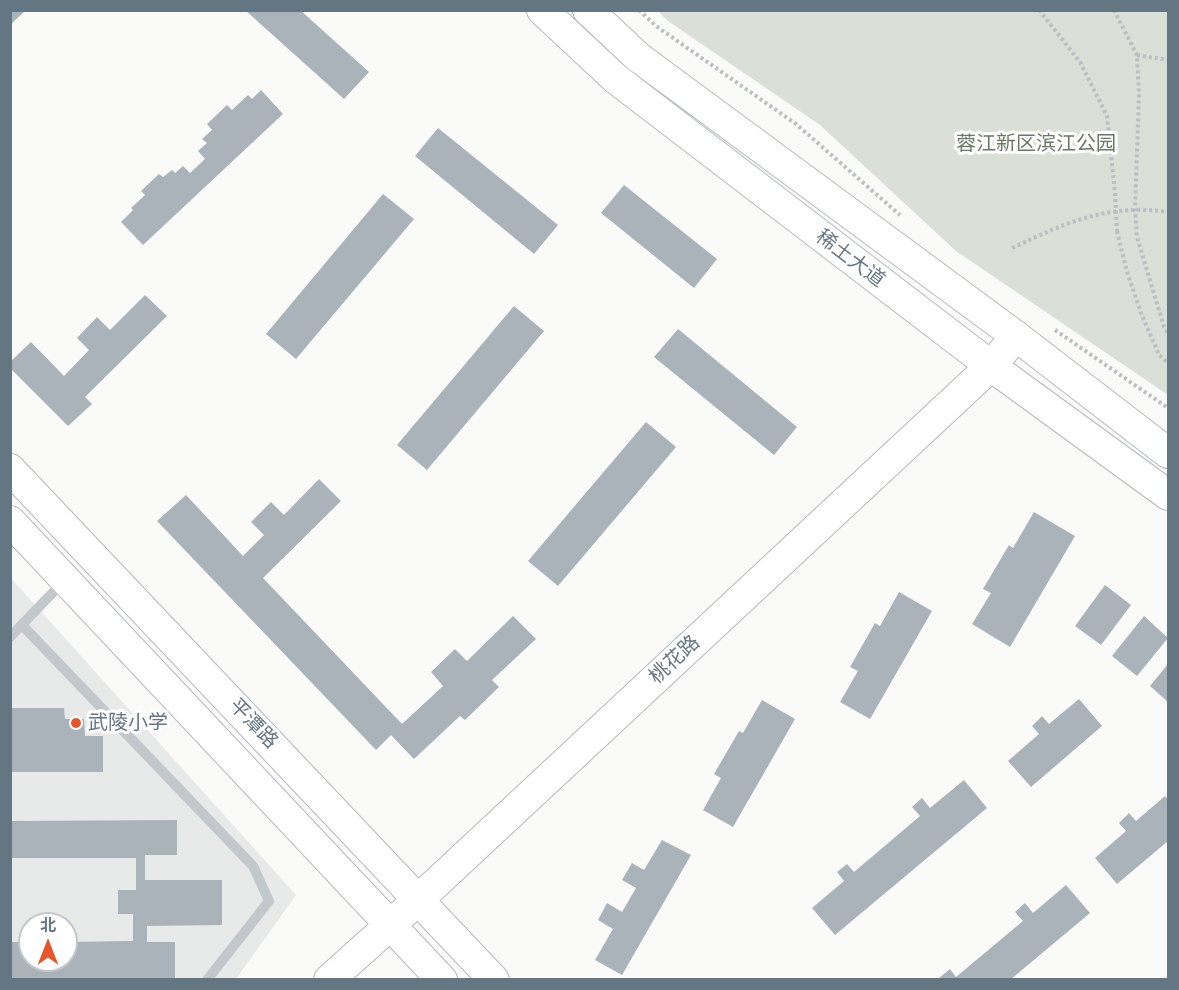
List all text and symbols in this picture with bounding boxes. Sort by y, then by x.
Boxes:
park label: 蓉江新区滨江公园 [956,132,1116,156]
street label: 稀土大道 [811,225,889,293]
street label: 桃花路 [645,631,705,689]
street label: 平潭路 [224,694,282,754]
place label: 武陵小学 [88,711,168,735]
marker: 武陵小学 [69,716,83,730]
north arrow [18,912,78,972]
text: 北 [40,917,56,934]

